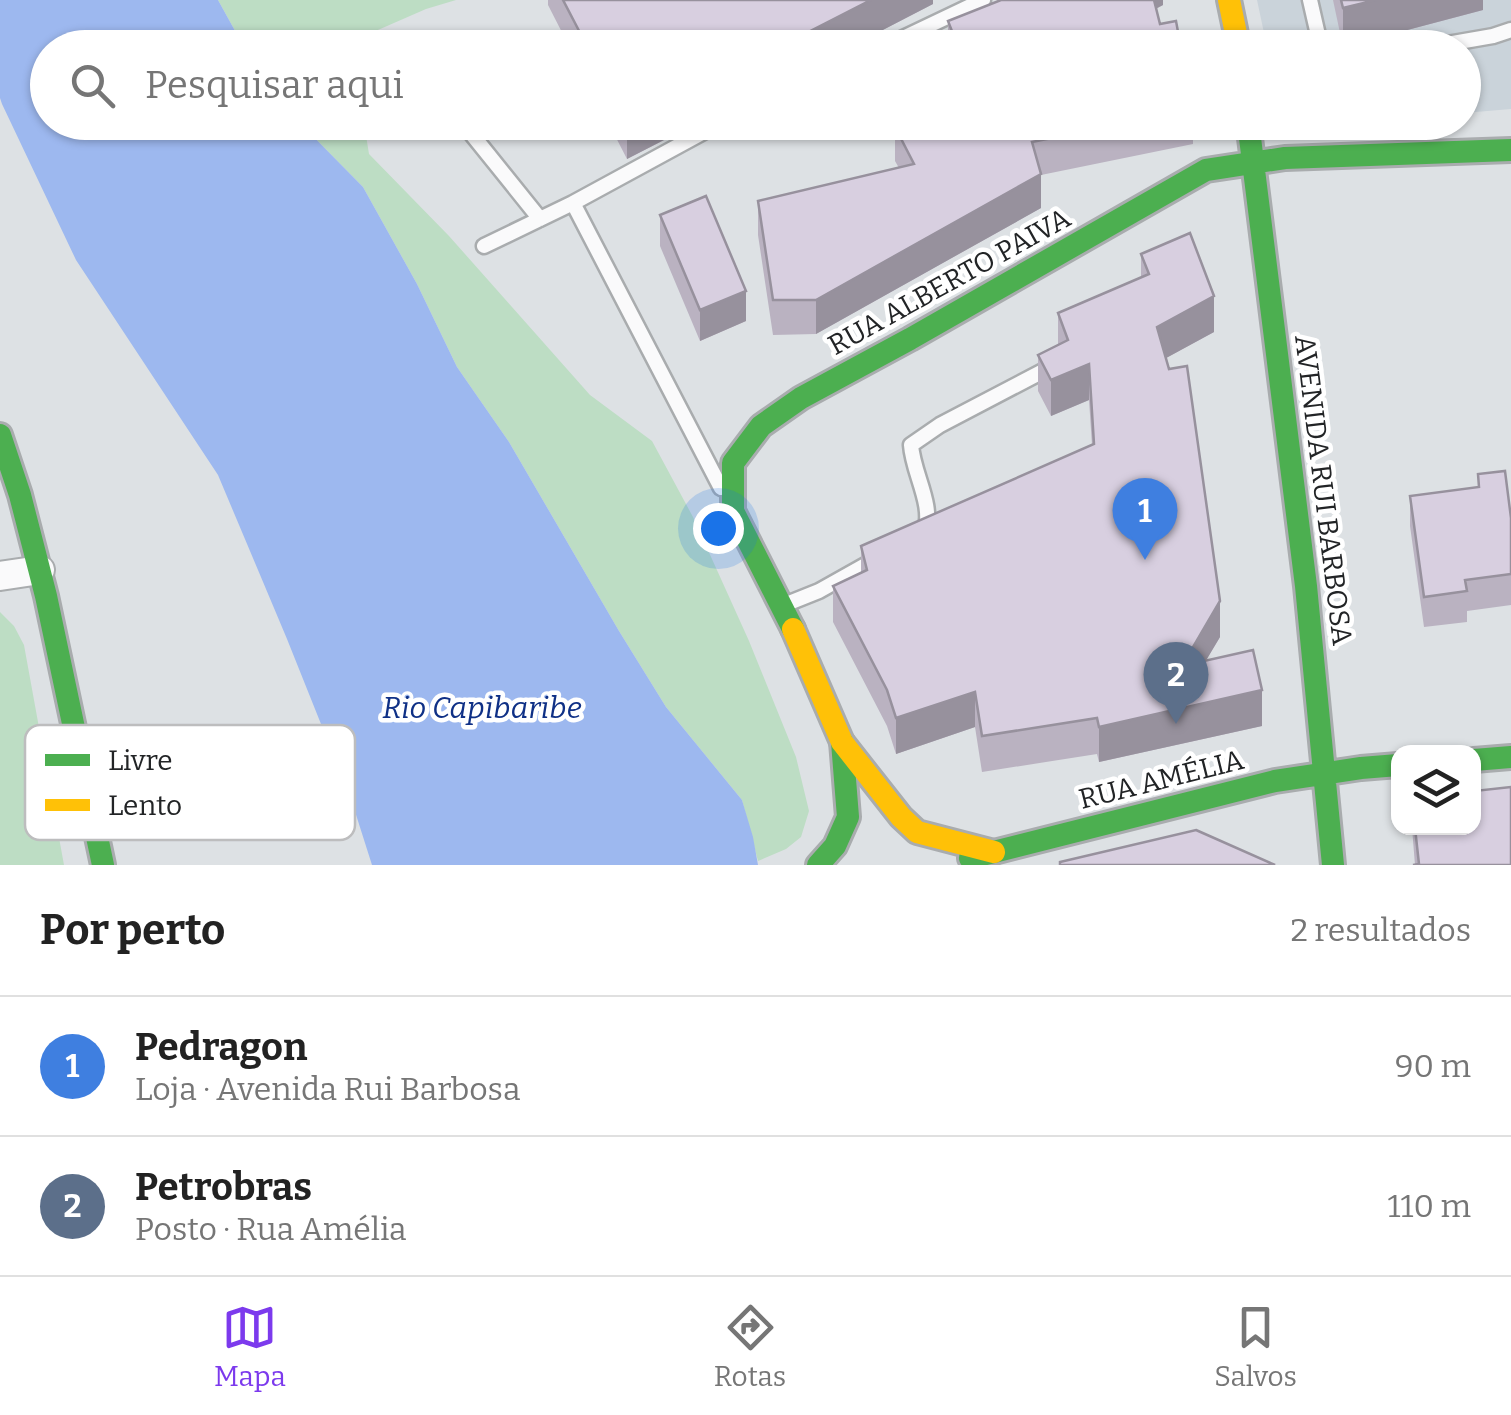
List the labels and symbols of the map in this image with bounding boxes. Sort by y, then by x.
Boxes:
street label: RUA ALBERTO PAIVA [822,201,1076,362]
street label: AVENIDA RUI BARBOSA [1288,333,1359,647]
pin: 1 [1112,478,1178,560]
your location [693,503,744,554]
pin: 2 [1144,642,1208,724]
water label: Rio Capibaribe [382,690,582,726]
legend [25,725,355,840]
street label: RUA AMÉLIA [1075,742,1247,816]
text: Livre [108,744,172,777]
text: Lento [108,789,182,822]

